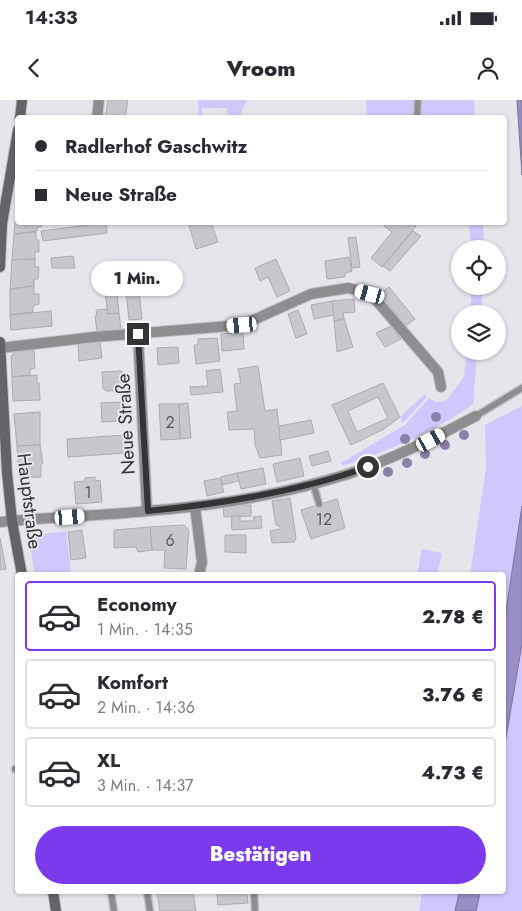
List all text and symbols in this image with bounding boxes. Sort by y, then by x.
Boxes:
text: 14:33 [25,4,78,31]
text: Vroom [226,52,296,84]
icon: back [20,54,48,82]
icon: person [474,54,502,82]
text: Radlerhof Gaschwitz [65,133,247,160]
text: Neue Straße [65,181,177,208]
map controls [451,240,506,360]
button: locate [451,240,506,295]
callout: 1 Min. [92,262,184,296]
text: 1 Min. [113,267,161,290]
car [353,283,386,305]
button: layers [451,305,506,360]
car [226,316,257,334]
route end [127,323,149,345]
street label: Neue Straße [109,373,142,475]
house number: 2 [165,411,175,434]
car [414,426,447,454]
street label: Hauptstraße [10,452,49,551]
route start [357,456,379,478]
house number: 1 [84,481,92,504]
car [54,508,85,526]
house number: 12 [316,508,332,531]
house number: 6 [165,529,175,552]
text: Economy [97,591,177,618]
icon: car [37,594,82,639]
text: 2.78 € [422,603,484,630]
text: 1 Min. · 14:35 [97,618,193,641]
text: Komfort [97,669,168,696]
icon: car [37,672,82,717]
text: 3.76 € [422,681,484,708]
text: 2 Min. · 14:36 [97,696,195,719]
text: XL [97,747,120,774]
icon: car [37,750,82,795]
text: 4.73 € [421,759,484,786]
text: 3 Min. · 14:37 [97,774,193,797]
button: Bestätigen [35,826,486,884]

